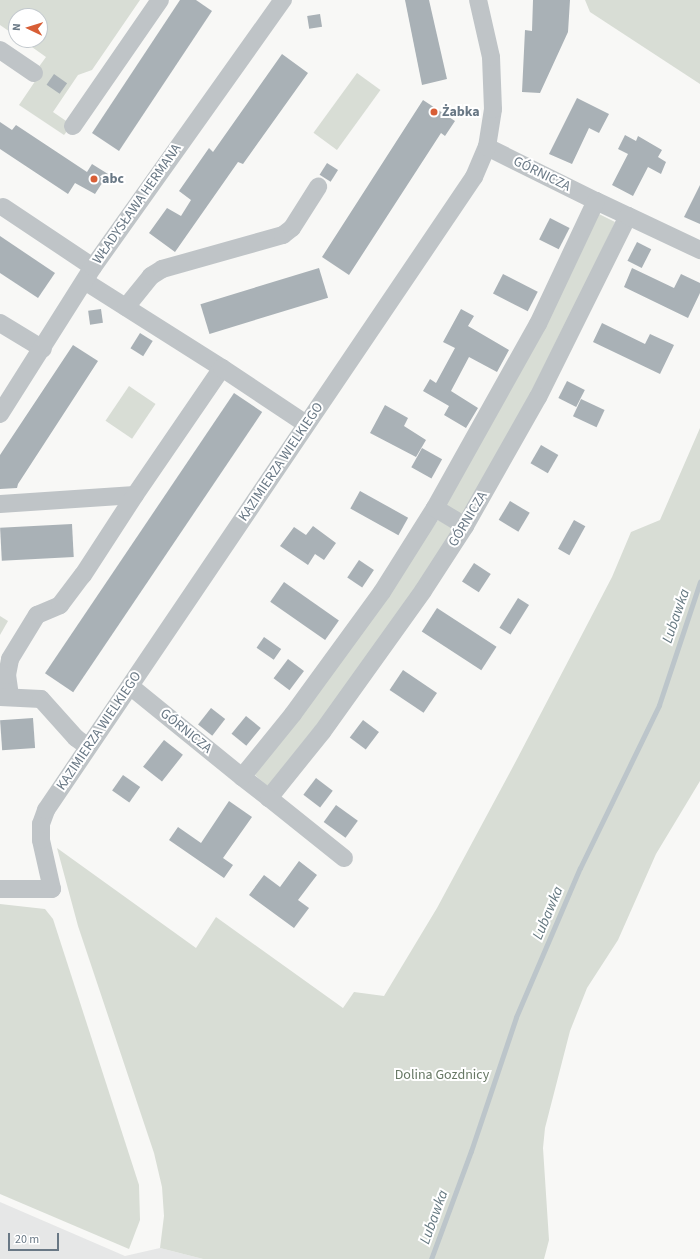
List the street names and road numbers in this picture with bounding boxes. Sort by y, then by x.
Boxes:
street label: WŁADYSŁAWA HERMANA [89,141,185,267]
street label: GÓRNICZA [511,153,573,195]
street label: KAZIMIERZA WIELKIEGO [235,399,327,525]
street label: GÓRNICZA [445,488,491,550]
street label: KAZIMIERZA WIELKIEGO [53,668,145,794]
street label: GÓRNICZA [157,705,215,757]

